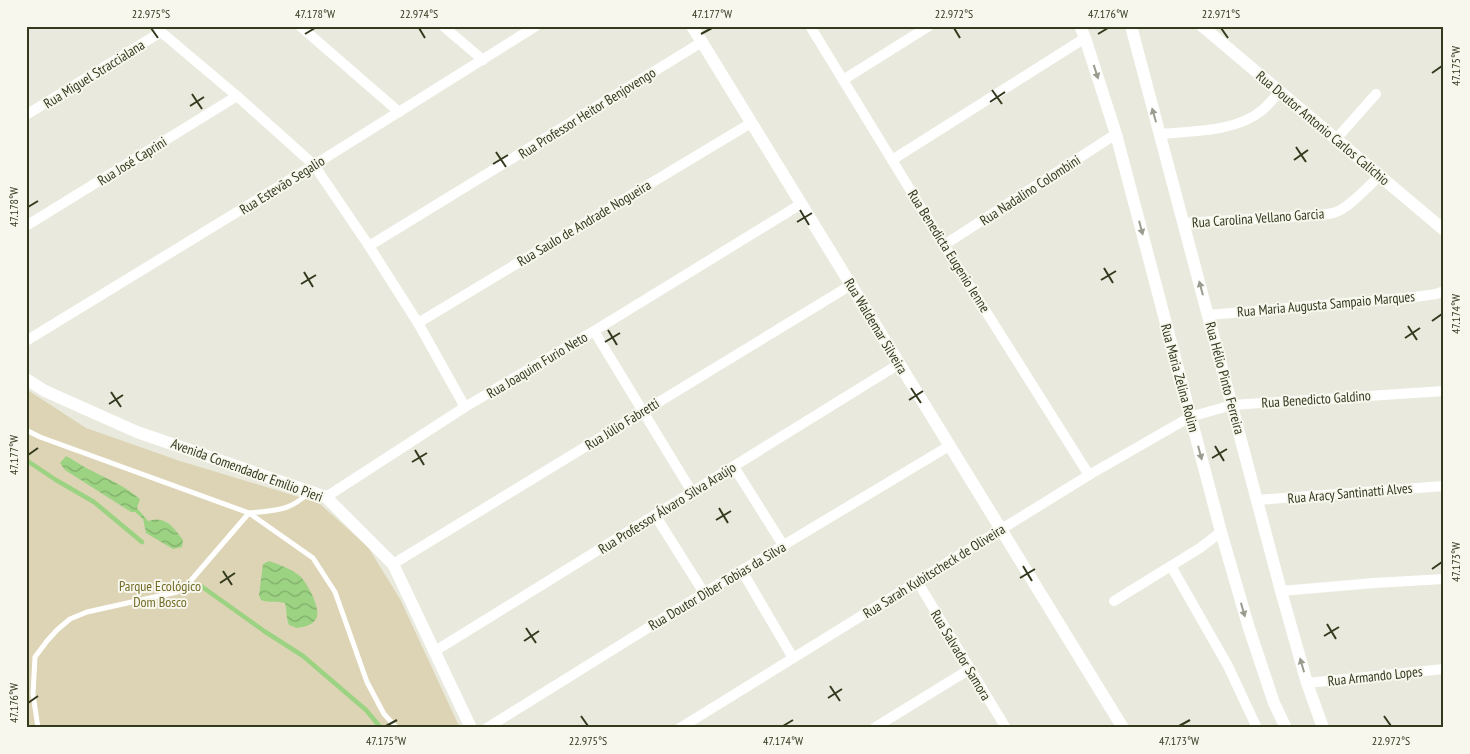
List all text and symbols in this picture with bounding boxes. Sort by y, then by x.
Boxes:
text: 22.975°S [132,6,170,21]
text: 47.178°W [295,6,335,21]
text: 22.974°S [400,6,438,21]
text: 47.177°W [692,6,732,21]
text: 22.972°S [935,6,973,21]
text: 47.176°W [1088,6,1128,21]
text: 22.971°S [1202,6,1240,21]
street label: Rua Miguel Straccialana [40,36,148,112]
text: 47.175°W [1448,46,1463,86]
street label: Rua Professor Heitor Benjovengo [515,63,659,163]
one-way arrow [1093,65,1101,80]
street label: Rua Doutor Antonio Carlos Calichio [1253,67,1393,189]
one-way arrow [1149,107,1157,122]
street label: Rua José Caprini [94,133,170,189]
street label: Rua Nadalino Colombini [976,151,1084,229]
street label: Rua Estevão Segalio [236,152,328,218]
street label: Rua Saulo de Andrade Nogueira [514,176,654,270]
street label: Rua Benedicta Eugenio Ienne [904,186,994,316]
text: 47.178°W [6,187,21,227]
street label: Rua Carolina Vellano Garcia [1191,204,1325,232]
one-way arrow [1137,221,1145,236]
street label: Rua Waldemar Silveira [840,275,912,377]
one-way arrow [1196,281,1204,296]
street label: Rua Maria Augusta Sampaio Marques [1236,287,1416,321]
text: 47.174°W [1448,294,1463,334]
street label: Rua Hélio Pinto Ferreira [1201,320,1249,436]
street label: Rua Maria Zelina Rolim [1157,322,1203,434]
street label: Rua Joaquim Furio Neto [483,328,591,402]
street label: Rua Benedicto Galdino [1261,386,1371,412]
street label: Rua Júlio Fabretti [582,394,662,454]
street label: Avenida Comendador Emílio Pieri [169,434,325,506]
text: 47.177°W [6,435,21,475]
one-way arrow [1196,446,1204,461]
street label: Rua Professor Álvaro Silva Araújo [595,458,739,558]
street label: Rua Aracy Santinatti Alves [1287,479,1413,507]
street label: Rua Sarah Kubitscheck de Oliveira [860,520,1008,622]
street label: Rua Doutor Diber Tobias da Silva [645,538,789,634]
text: 47.173°W [1448,542,1463,582]
park label: Parque Ecológico Dom Bosco [119,577,201,611]
one-way arrow [1240,602,1248,617]
street label: Rua Salvador Samora [927,606,995,704]
one-way arrow [1298,657,1306,672]
street label: Rua Armando Lopes [1327,662,1424,690]
text: 47.176°W [6,683,21,723]
text: 47.175°W [366,733,406,748]
text: 22.975°S [569,733,607,748]
text: 47.174°W [763,733,803,748]
text: 47.173°W [1159,733,1199,748]
text: 22.972°S [1372,733,1410,748]

